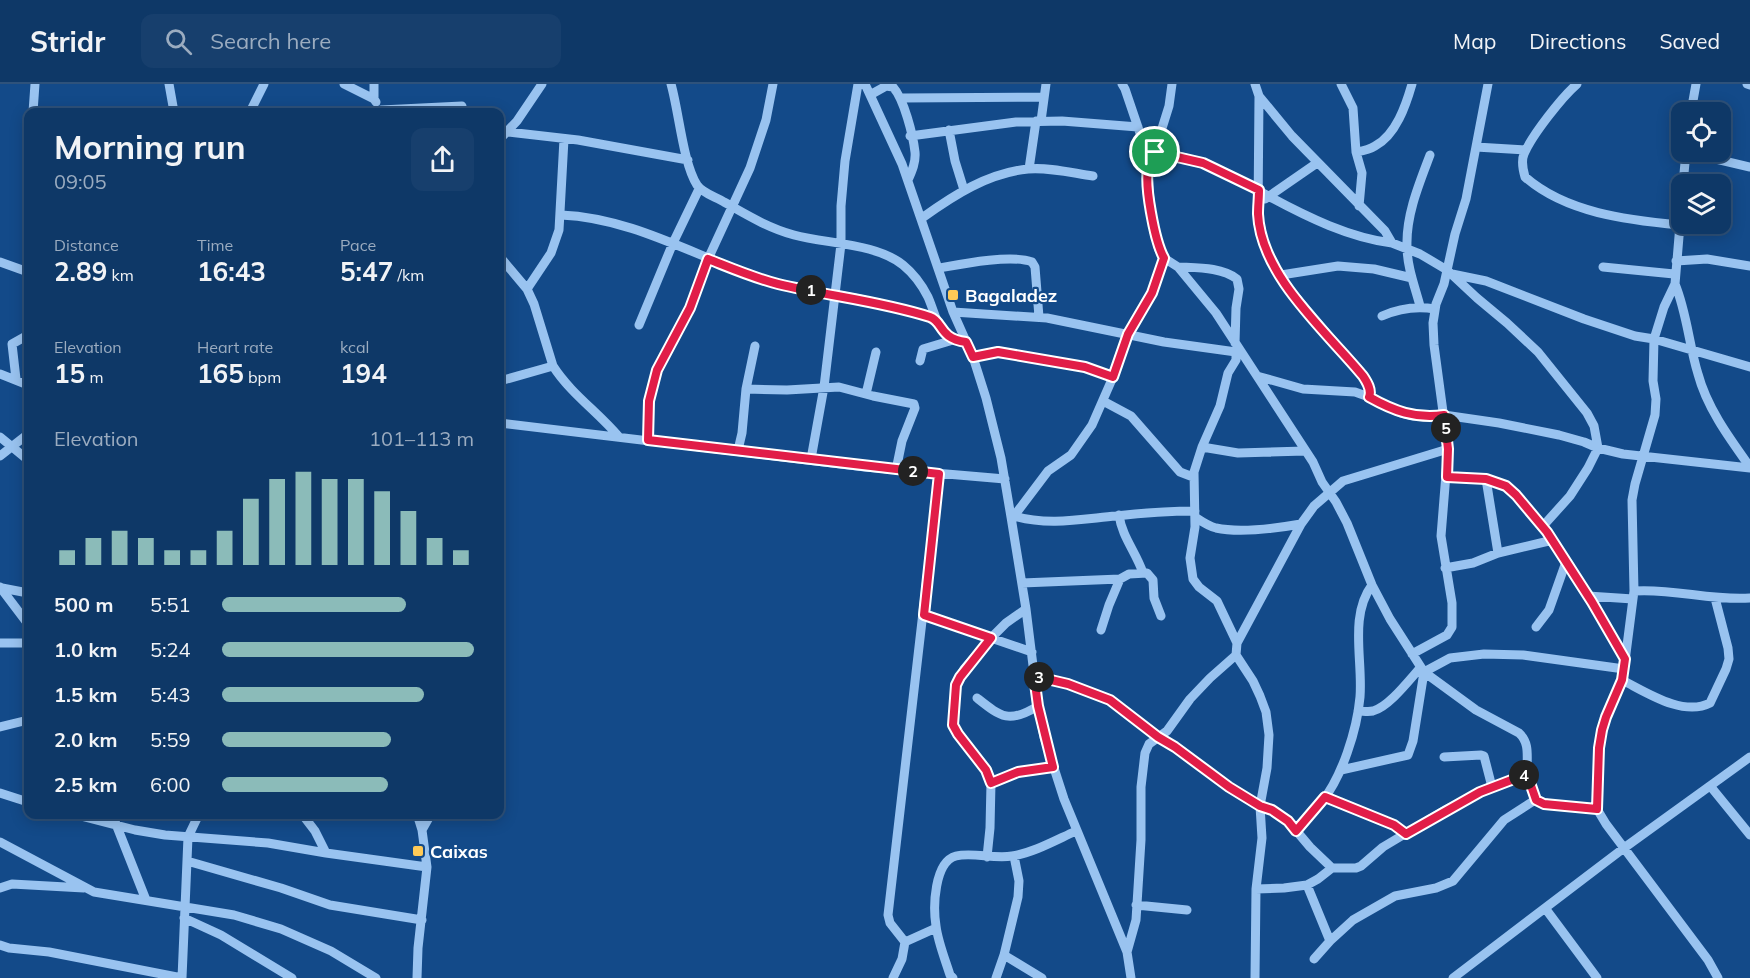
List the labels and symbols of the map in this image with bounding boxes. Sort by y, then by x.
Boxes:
pin [1129,126,1180,177]
pin: 1 [796,275,826,305]
place label: Bagaladez [965,284,1057,307]
marker: Bagaladez [946,288,960,302]
pin: 5 [1431,413,1461,443]
pin: 2 [898,456,928,486]
pin: 3 [1024,662,1054,692]
pin: 4 [1509,760,1539,790]
place label: Caixas [430,840,488,863]
marker: Caixas [411,844,425,858]

